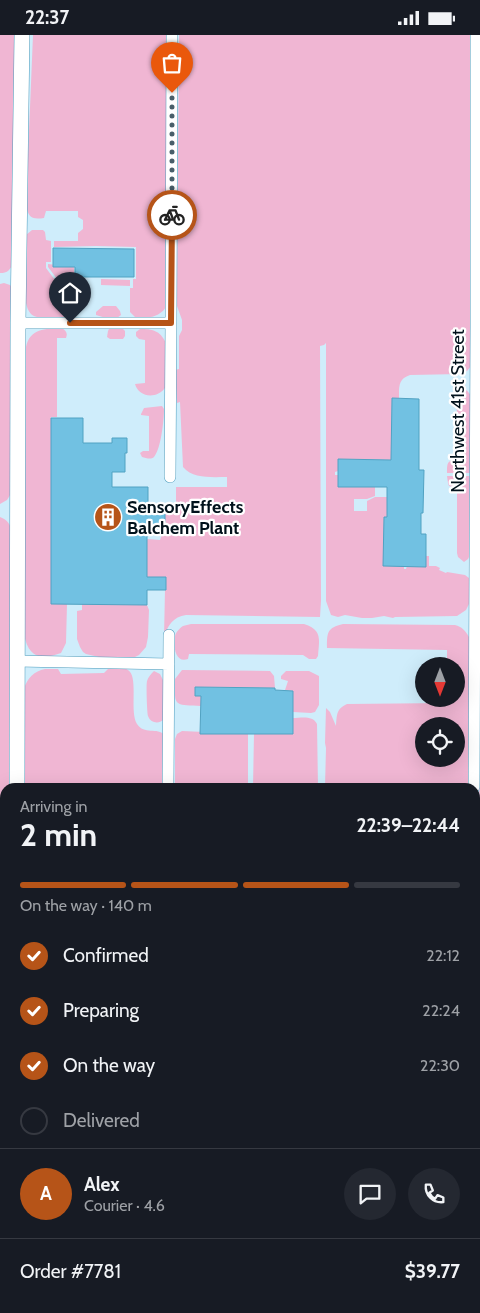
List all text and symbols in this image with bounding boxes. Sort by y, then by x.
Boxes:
text: 22:37 [25,6,69,29]
pin [151,42,193,93]
icon: bag [158,49,186,77]
courier [147,190,197,240]
icon: bike [158,201,186,229]
pin [49,272,91,323]
icon: home [56,279,84,307]
street label: Northwest 41st Street [447,329,469,493]
place label: SensoryEffects Balchem Plant [127,496,244,539]
building icon: SensoryEffects Balchem Plant [93,502,123,532]
north arrow [415,657,465,707]
map controls [415,657,465,767]
button: locate [415,717,465,767]
text: Arriving in [20,797,87,816]
text: 22:39–22:44 [357,814,460,837]
text: 2 min [20,815,97,854]
text: On the way · 140 m [20,896,152,915]
icon: check [20,942,48,970]
text: Confirmed [63,944,149,967]
text: 22:12 [426,946,460,965]
icon: check [20,997,48,1025]
text: Preparing [63,999,139,1022]
text: 22:24 [422,1001,460,1020]
icon: check [20,1052,48,1080]
text: On the way [63,1054,155,1077]
text: 22:30 [420,1056,460,1075]
text: Delivered [63,1109,140,1132]
button: chat [344,1168,396,1220]
button: phone [408,1168,460,1220]
text: Alex [84,1173,120,1196]
text: A [40,1182,52,1205]
text: Courier · 4.6 [84,1196,165,1215]
text: Order #7781 [20,1260,121,1283]
text: $39.77 [405,1260,460,1283]

